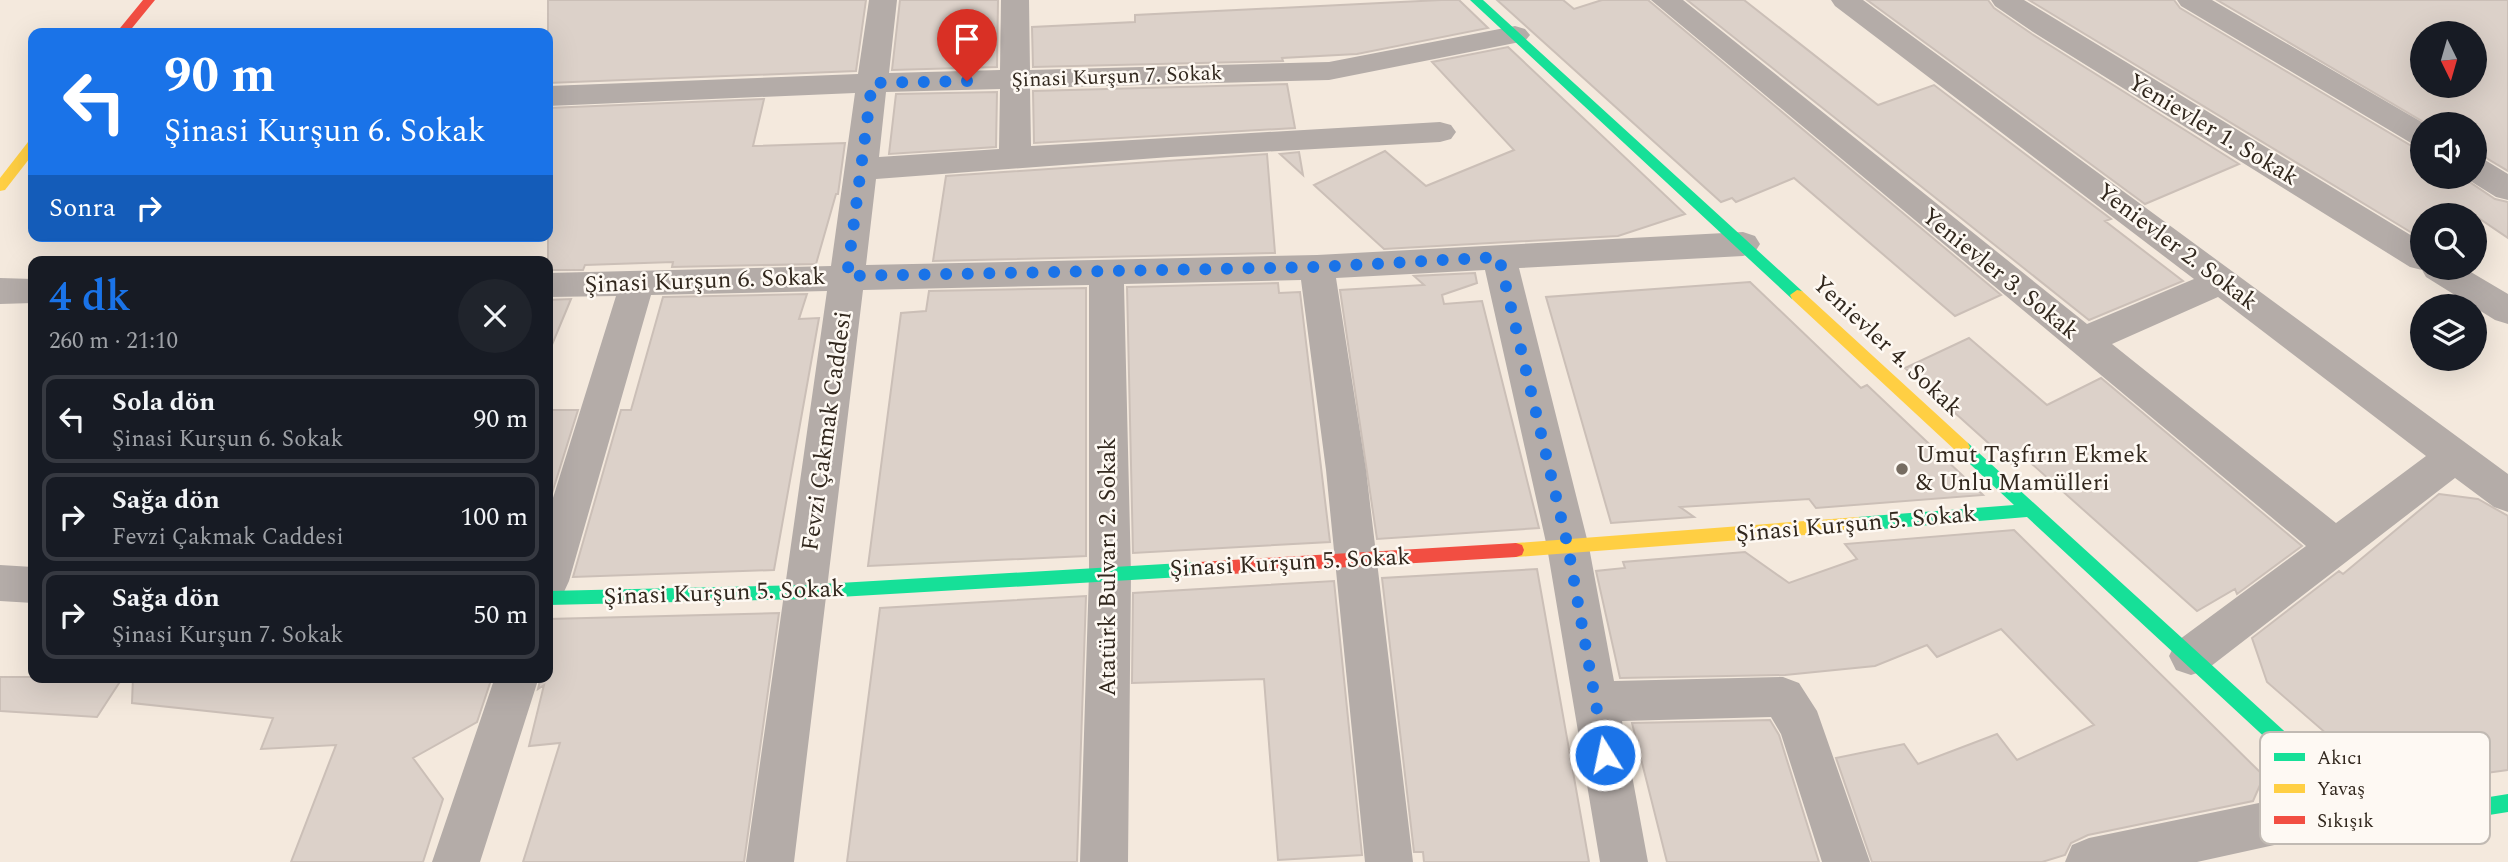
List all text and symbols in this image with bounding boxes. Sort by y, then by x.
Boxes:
pin [937,9,997,81]
icon: arrive [948,20,986,58]
north arrow [2410,21,2487,98]
map controls [2410,21,2487,371]
text: 90 m [164,39,275,114]
icon: left [49,56,140,147]
street label: Şinasi Kurşun 7. Sokak [1011,57,1223,97]
street label: Yenievler 1. Sokak [2121,65,2305,195]
text: Şinasi Kurşun 6. Sokak [164,107,486,156]
button: sound [2410,112,2487,189]
street label: Yenievler 2. Sokak [2089,174,2265,320]
text: Sonra [49,188,116,228]
icon: right [130,189,168,227]
street label: Yenievler 3. Sokak [1913,199,2087,349]
button: search [2410,203,2487,280]
street label: Şinasi Kurşun 6. Sokak [584,259,826,303]
text: 4 dk [49,266,131,329]
street label: Yenievler 4. Sokak [1804,267,1970,425]
button: close [458,279,532,353]
button: layers [2410,294,2487,371]
street label: Fevzi Çakmak Caddesi [792,309,862,553]
text: 260 m · 21:10 [49,324,178,359]
text: Sola dön [112,382,215,422]
text: 90 m [473,399,528,439]
icon: left [53,400,91,438]
text: Şinasi Kurşun 6. Sokak [112,422,343,457]
street label: Atatürk Bulvarı 2. Sokak [1090,437,1126,697]
place label: Umut Taşfırın Ekmek & Unlu Mamülleri [1916,437,2148,501]
marker: Umut Taşfırın Ekmek & Unlu Mamülleri [1894,461,1910,477]
text: Sağa dön [112,480,220,520]
street label: Şinasi Kurşun 5. Sokak [1734,496,1978,552]
text: 100 m [460,497,528,537]
icon: right [53,498,91,536]
text: Fevzi Çakmak Caddesi [112,520,344,555]
street label: Şinasi Kurşun 5. Sokak [1169,539,1411,587]
street label: Şinasi Kurşun 5. Sokak [603,571,845,615]
text: Sağa dön [112,578,220,618]
text: 50 m [473,595,528,635]
icon: right [53,596,91,634]
text: Şinasi Kurşun 7. Sokak [112,618,343,653]
position arrow [1568,718,1642,792]
legend [2260,732,2490,844]
text: Akıcı [2317,744,2362,773]
text: Yavaş [2317,775,2365,804]
text: Sıkışık [2317,807,2374,836]

